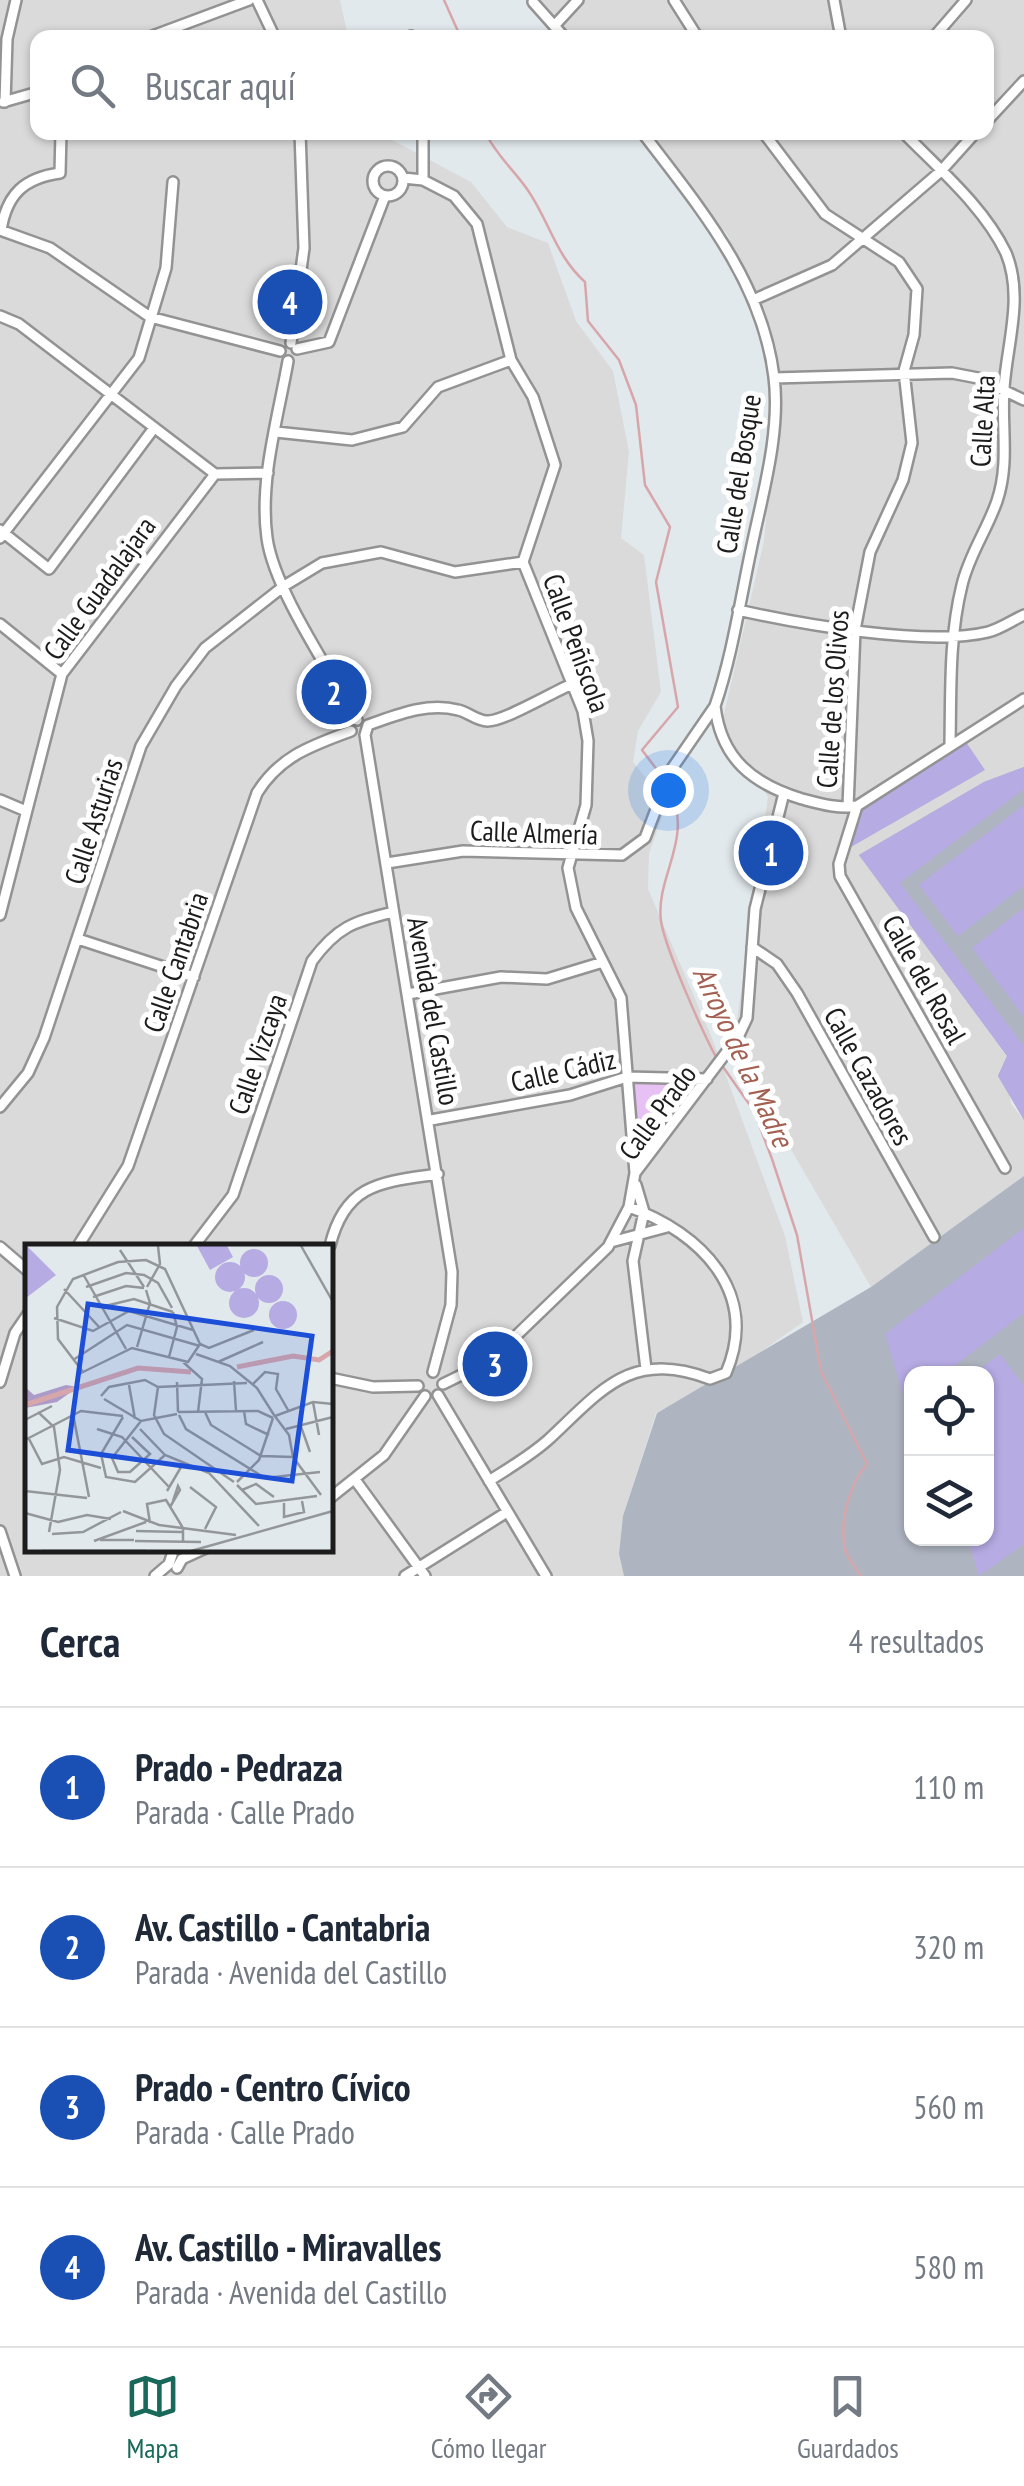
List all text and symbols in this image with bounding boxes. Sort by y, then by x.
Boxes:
search box [30,30,994,140]
icon: search [65,58,120,113]
text: Buscar aquí [145,61,296,110]
pin: 4 [258,264,322,340]
street label: Calle Alta [961,374,1003,468]
street label: Calle del Bosque [707,392,769,556]
street label: Calle Guadalajara [35,509,163,667]
street label: Calle Peñíscola [535,569,619,717]
street label: Calle de los Olivos [807,609,857,789]
pin: 2 [302,654,366,730]
street label: Calle Asturias [55,753,131,889]
your location [643,765,694,816]
street label: Calle Almería [469,811,599,853]
pin: 1 [738,816,804,890]
street label: Calle Cantabria [134,887,216,1037]
street label: Calle del Rosal [874,908,976,1050]
street label: Avenida del Castillo [399,914,469,1108]
water label: Arroyo de la Madre [685,959,804,1154]
street label: Calle Vizcaya [219,989,295,1119]
street label: Calle Cazadores [816,1001,922,1151]
street label: Calle Cádiz [507,1040,619,1100]
street label: Calle Prado [610,1057,704,1167]
inset map [25,1244,332,1551]
pin: 3 [462,1326,528,1402]
map controls [904,1366,994,1546]
button: locate [904,1366,994,1456]
button: layers [904,1456,994,1546]
text: Cerca [40,1614,120,1669]
text: 4 resultados [849,1620,984,1662]
text: Prado - Pedraza [135,1742,343,1791]
text: 1 [65,1766,80,1808]
text: 110 m [913,1766,984,1808]
text: Parada · Calle Prado [135,1791,355,1833]
text: Av. Castillo - Cantabria [135,1902,430,1951]
text: 2 [65,1926,80,1968]
text: 320 m [913,1926,984,1968]
text: Parada · Avenida del Castillo [135,1951,447,1993]
text: Prado - Centro Cívico [135,2062,411,2111]
text: 3 [65,2086,80,2128]
text: 560 m [913,2086,984,2128]
text: Parada · Calle Prado [135,2111,355,2153]
text: Av. Castillo - Miravalles [135,2222,442,2271]
text: 4 [65,2246,80,2288]
text: 580 m [913,2246,984,2288]
text: Parada · Avenida del Castillo [135,2271,447,2313]
tab: Mapa [125,2369,180,2466]
tab: Cómo llegar [431,2369,546,2466]
tab: Guardados [797,2369,899,2466]

